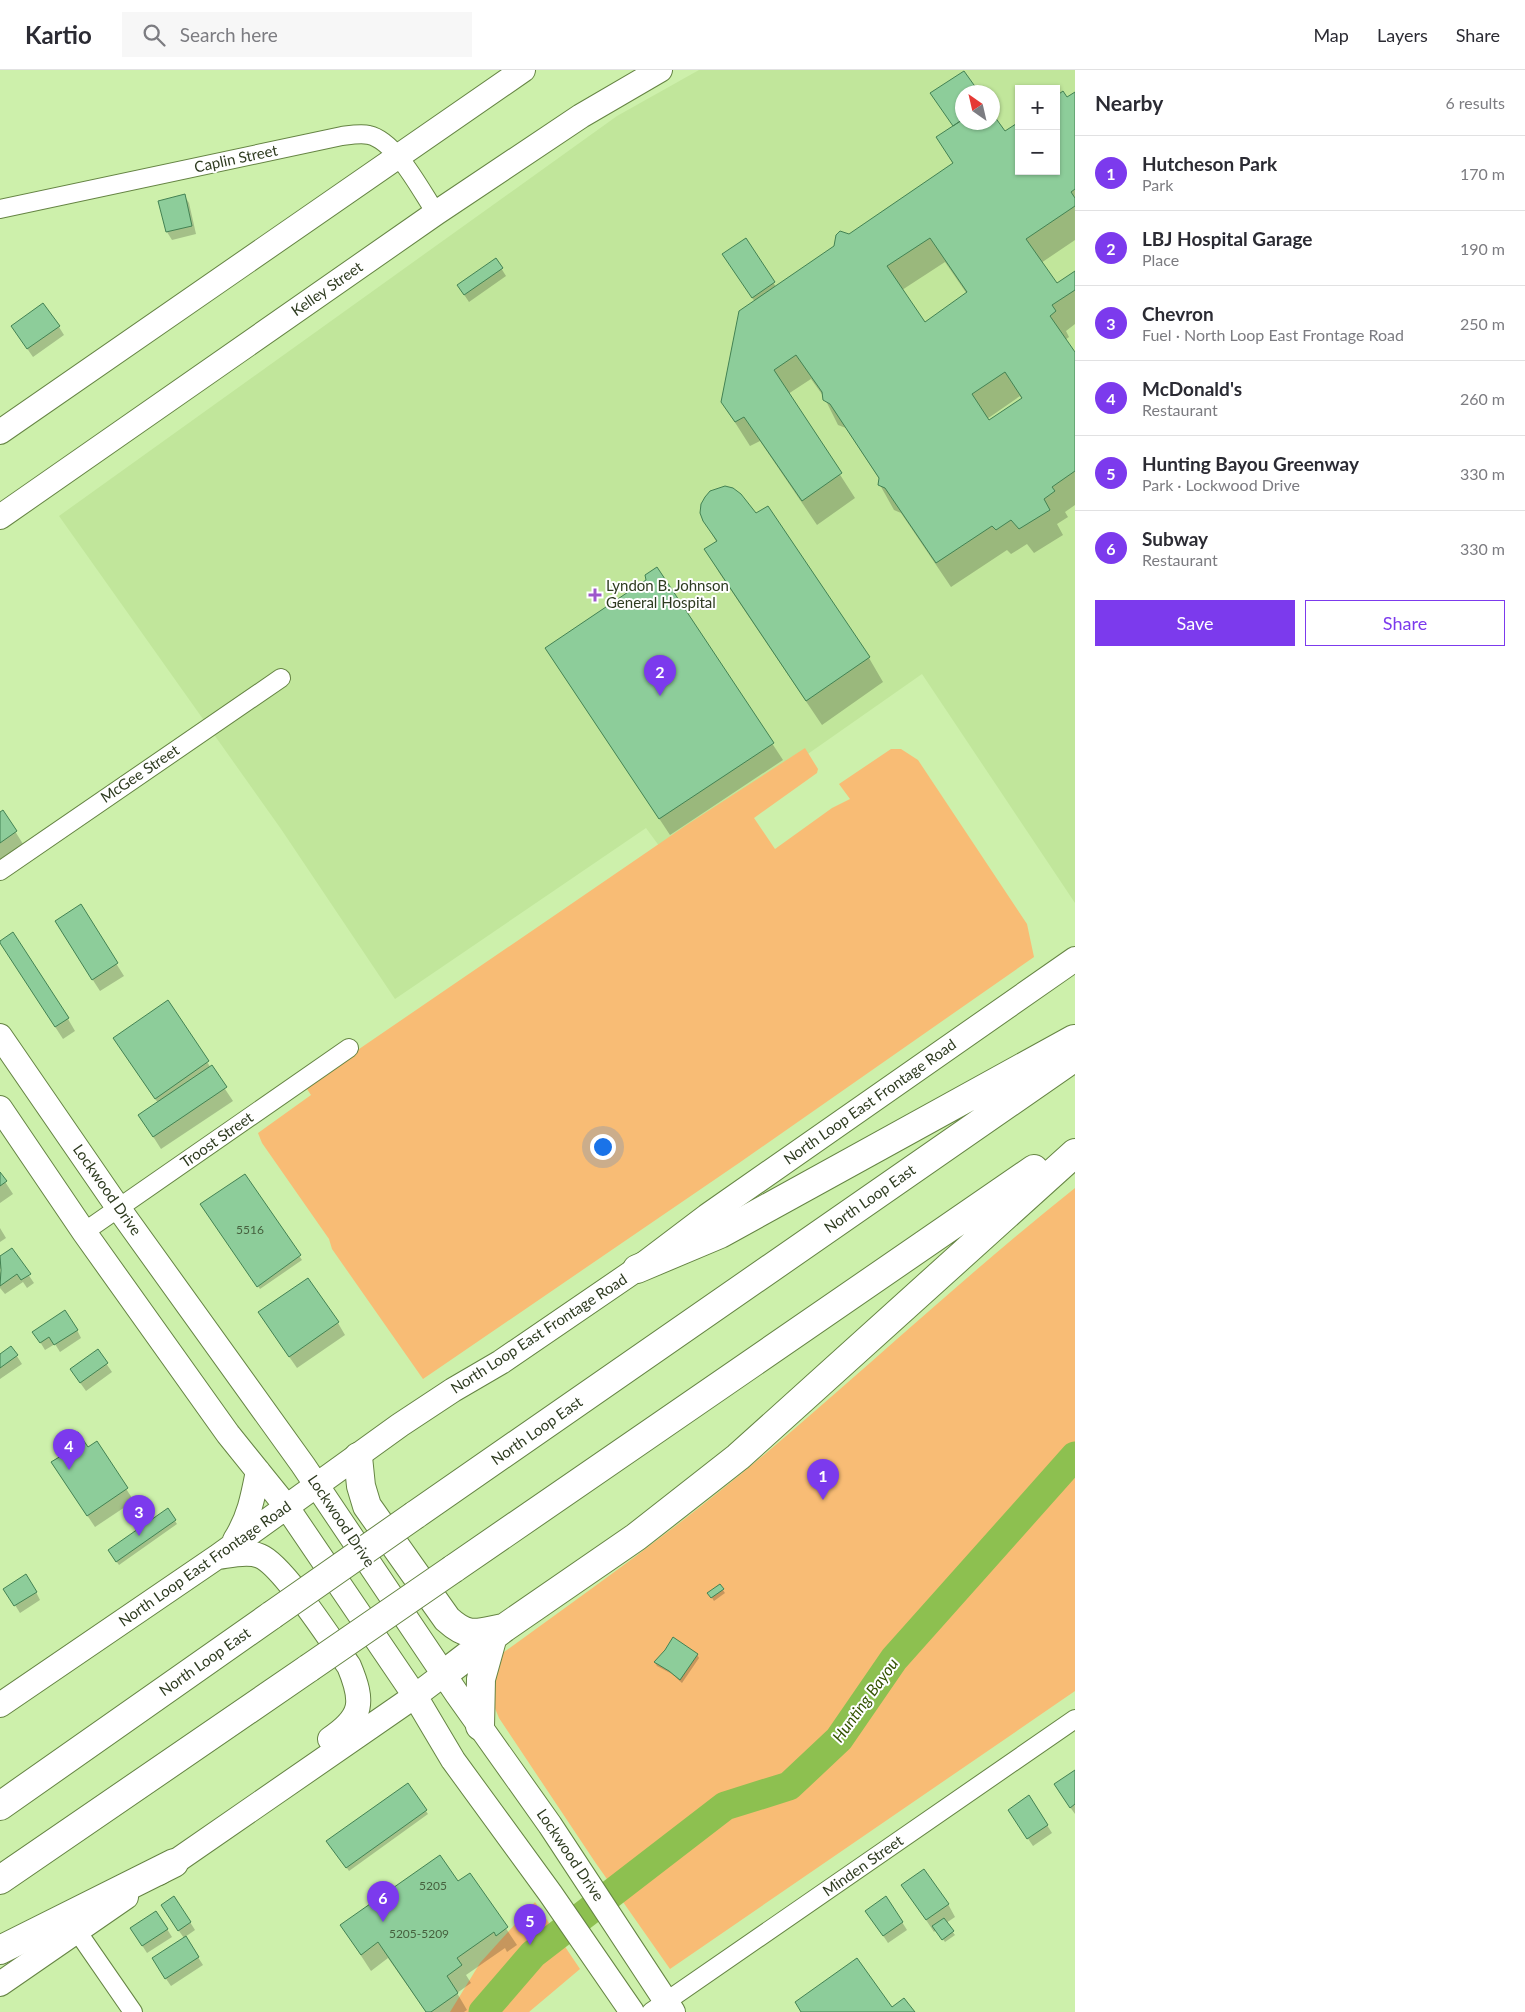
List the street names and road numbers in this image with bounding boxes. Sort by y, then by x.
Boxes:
street label: Caplin Street [192,140,280,176]
street label: Kelley Street [287,257,366,319]
street label: McGee Street [97,740,183,806]
street label: North Loop East Frontage Road [780,1035,959,1168]
street label: Troost Street [177,1107,257,1171]
street label: Lockwood Drive [70,1140,146,1239]
street label: North Loop East [820,1160,919,1236]
street label: North Loop East Frontage Road [447,1269,630,1397]
street label: North Loop East [487,1392,586,1468]
street label: Lockwood Drive [304,1471,379,1570]
street label: North Loop East Frontage Road [115,1497,294,1630]
street label: North Loop East [155,1623,254,1699]
street label: Lockwood Drive [533,1805,608,1904]
street label: Minden Street [819,1831,907,1899]

